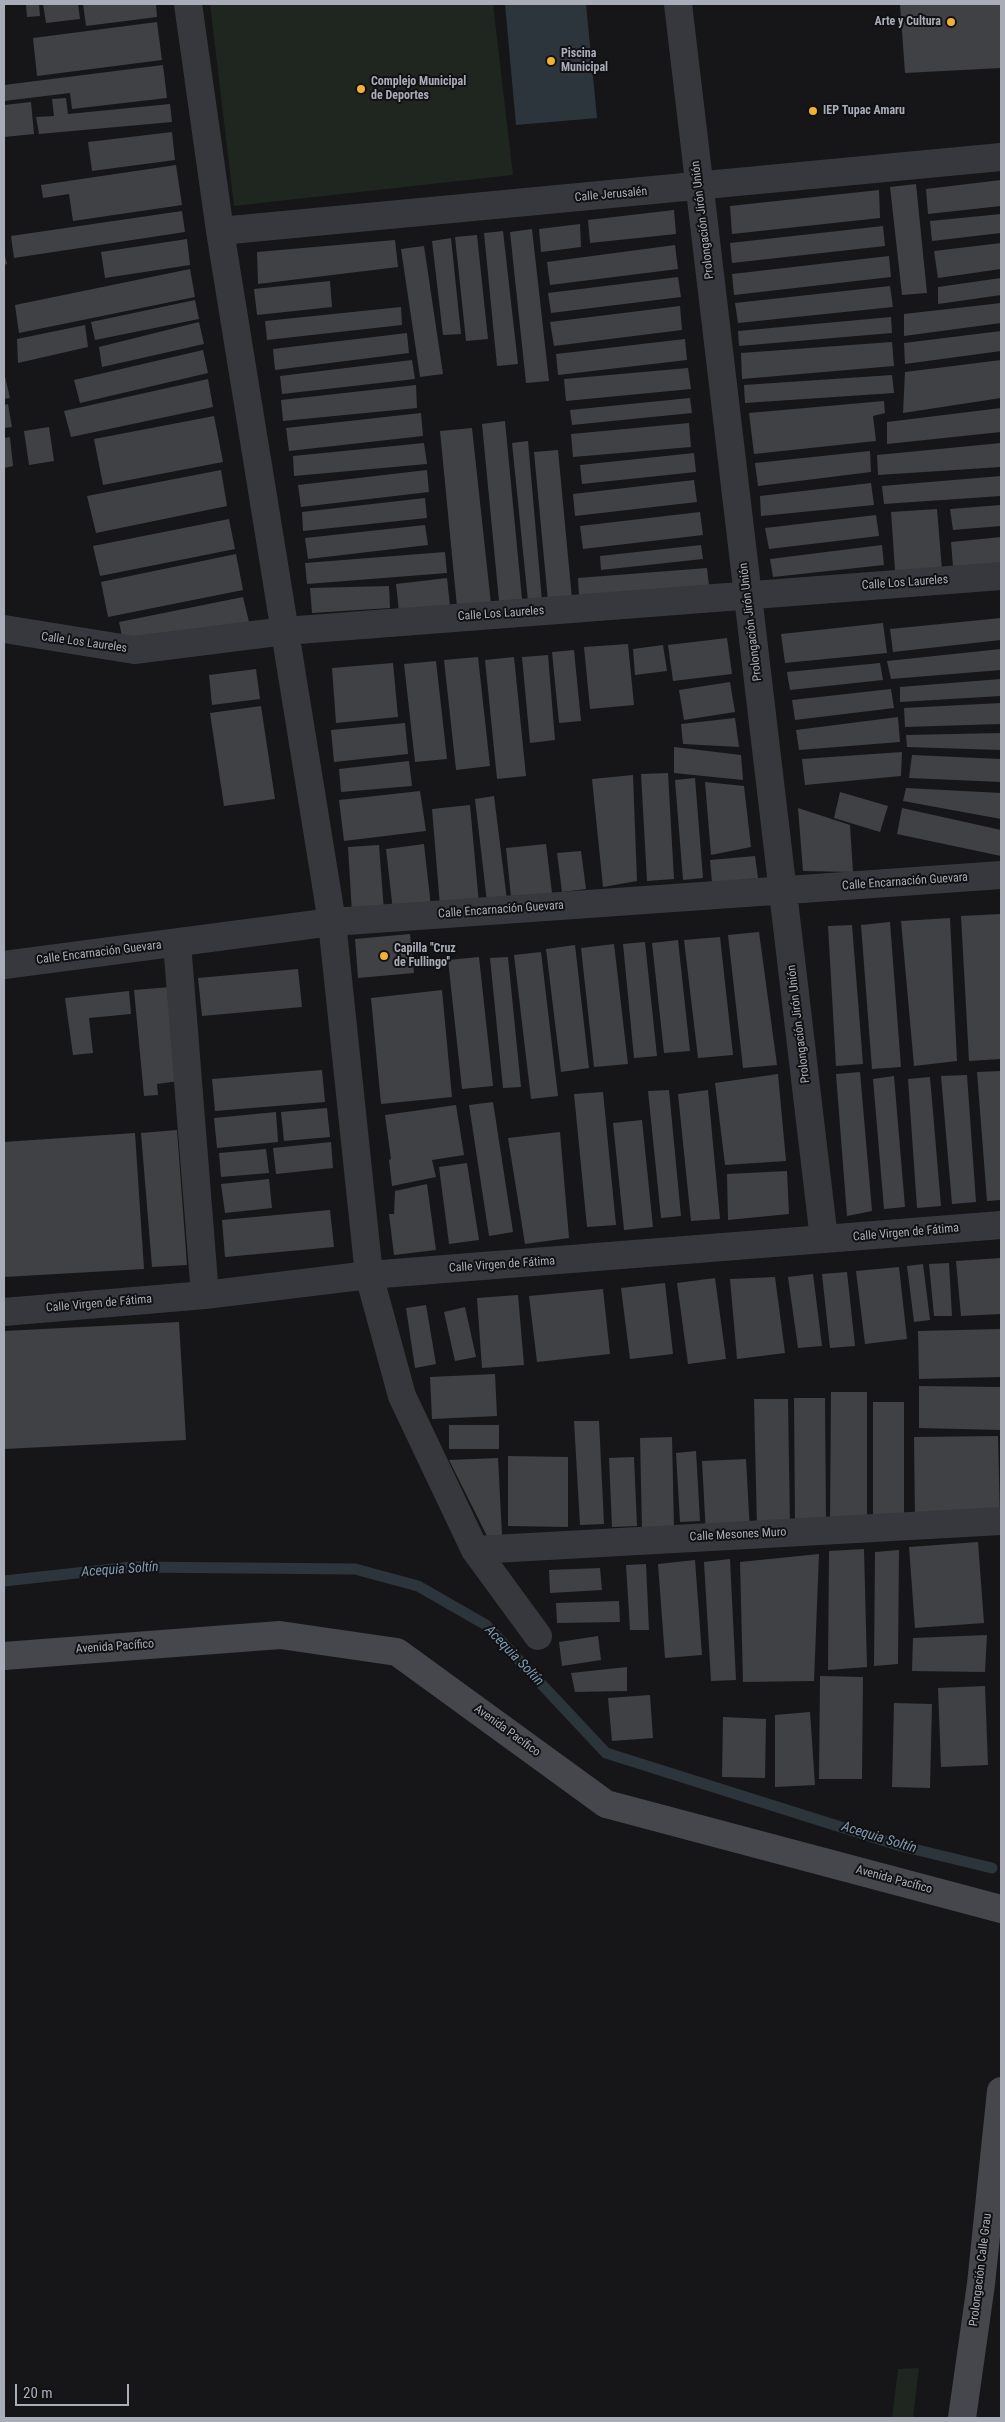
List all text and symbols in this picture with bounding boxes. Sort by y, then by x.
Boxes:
place label: Arte y Cultura [874,15,941,29]
marker: Arte y Cultura [945,16,957,28]
place label: Piscina Municipal [561,47,608,75]
marker: Piscina Municipal [545,55,557,67]
place label: Complejo Municipal de Deportes [371,75,466,103]
marker: Complejo Municipal de Deportes [355,83,367,95]
place label: IEP Tupac Amaru [823,104,905,118]
marker: IEP Tupac Amaru [807,105,819,117]
street label: Prolongación Jirón Unión [689,160,717,280]
street label: Calle Jerusalén [574,185,648,205]
street label: Prolongación Jirón Unión [737,562,765,682]
street label: Calle Los Laureles [861,573,949,593]
street label: Calle Los Laureles [457,604,545,624]
street label: Calle Los Laureles [40,630,128,656]
street label: Calle Encarnación Guevara [842,870,968,894]
street label: Calle Encarnación Guevara [438,898,564,922]
street label: Calle Encarnación Guevara [36,938,162,968]
place label: Capilla ''Cruz de Fullingo'' [394,942,456,970]
marker: Capilla ''Cruz de Fullingo'' [378,950,390,962]
street label: Prolongación Jirón Unión [785,964,813,1084]
street label: Calle Virgen de Fátima [852,1221,960,1245]
street label: Calle Virgen de Fátima [448,1254,556,1276]
street label: Calle Virgen de Fátima [45,1292,153,1316]
street label: Calle Mesones Muro [689,1525,787,1545]
water label: Acequia Soltín [81,1559,159,1581]
water label: Acequia Soltín [481,1622,547,1690]
street label: Avenida Pacífico [75,1637,155,1657]
street label: Avenida Pacífico [471,1702,543,1760]
water label: Acequia Soltín [840,1819,918,1857]
street label: Avenida Pacífico [854,1863,934,1897]
street label: Prolongación Calle Grau [967,2213,995,2327]
scale bar [18,2374,131,2406]
text: 20 m [23,2384,53,2402]

